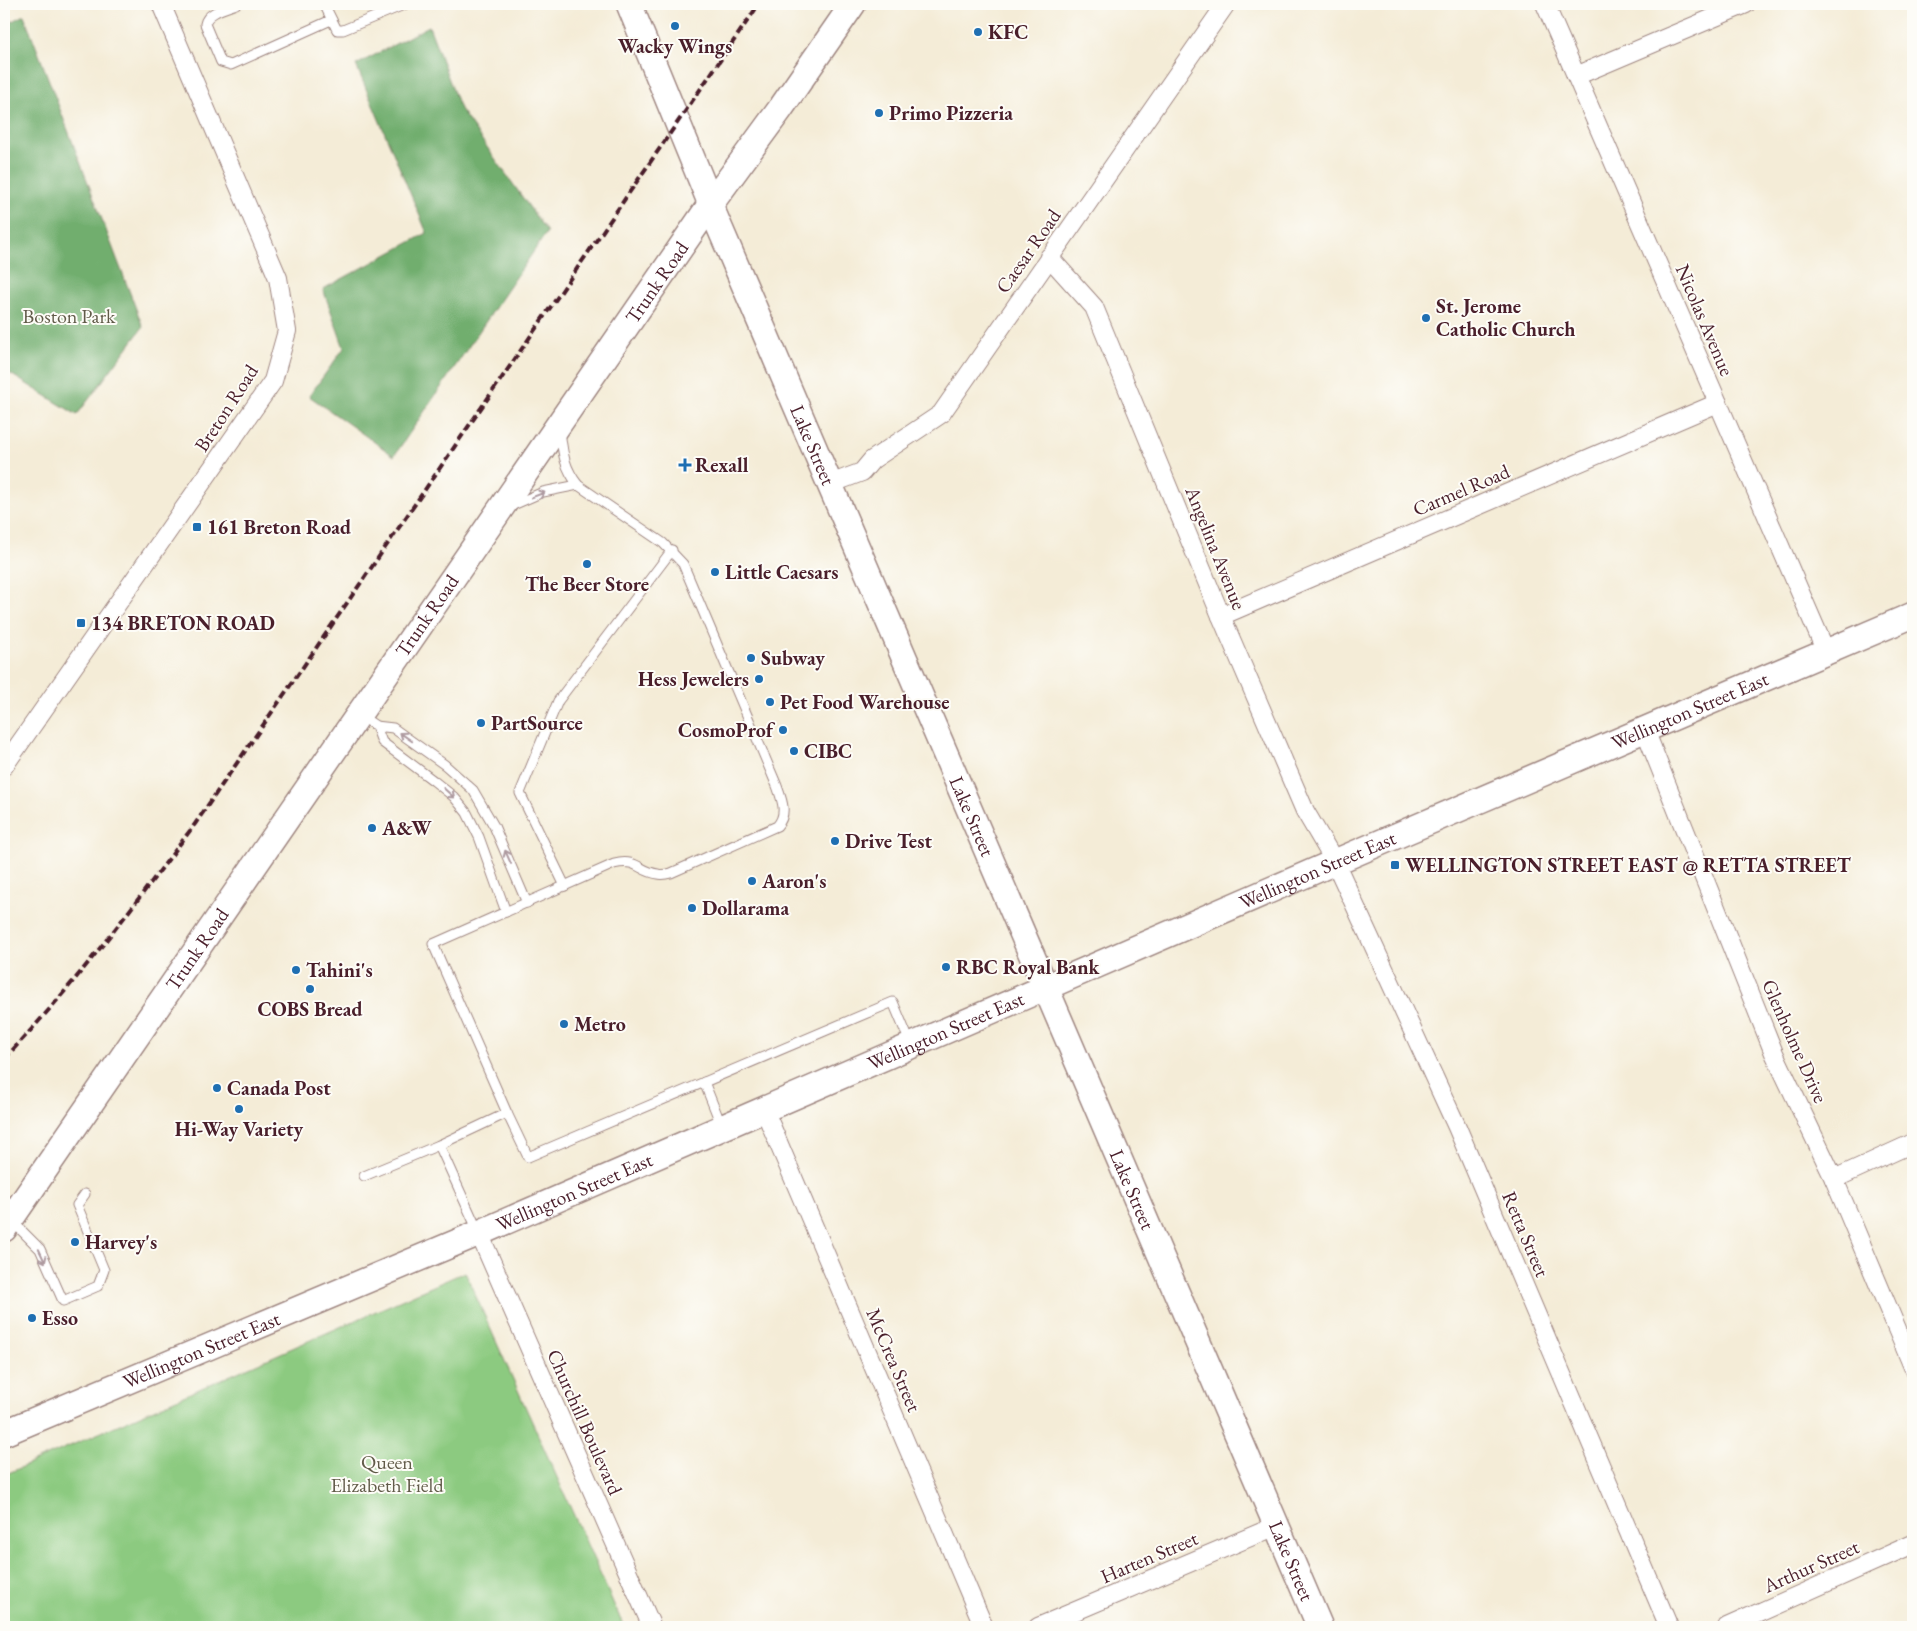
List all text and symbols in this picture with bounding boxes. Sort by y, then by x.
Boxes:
place label: KFC [988,19,1028,45]
marker: Wacky Wings [669,20,681,32]
marker: KFC [972,26,984,38]
place label: Wacky Wings [618,33,732,59]
place label: Primo Pizzeria [889,100,1013,126]
marker: Primo Pizzeria [873,107,885,119]
street label: Caesar Road [990,203,1067,298]
street label: Trunk Road [619,235,695,328]
street label: Nicolas Avenue [1670,260,1740,380]
place label: St. Jerome Catholic Church [1436,293,1575,342]
park label: Boston Park [23,303,116,329]
marker: St. Jerome Catholic Church [1420,312,1432,324]
street label: Breton Road [188,359,264,457]
street label: Lake Street [784,401,842,490]
place label: Rexall [695,452,749,478]
street label: Carmel Road [1409,458,1514,522]
marker: Rexall [679,459,691,471]
street label: Angelina Avenue [1179,482,1253,614]
one-way arrow [530,490,545,499]
place label: 161 Breton Road [207,514,351,540]
marker: 161 Breton Road [191,521,203,533]
marker: The Beer Store [581,558,593,570]
place label: Little Caesars [725,559,839,585]
marker: Little Caesars [709,566,721,578]
street label: Trunk Road [389,569,465,662]
place label: The Beer Store [525,571,649,597]
place label: 134 BRETON ROAD [91,610,275,636]
marker: 134 BRETON ROAD [75,617,87,629]
place label: Subway [761,645,825,671]
marker: Subway [745,652,757,664]
street label: Wellington Street East [1607,665,1773,755]
place label: Hess Jewelers [638,666,749,692]
marker: Hess Jewelers [753,673,765,685]
place label: Pet Food Warehouse [780,689,950,715]
marker: Pet Food Warehouse [764,696,776,708]
place label: PartSource [491,710,583,736]
marker: PartSource [475,717,487,729]
place label: CosmoProf [678,717,776,743]
marker: CosmoProf [777,724,789,736]
one-way arrow [399,732,413,742]
place label: CIBC [804,738,852,764]
marker: CIBC [788,745,800,757]
street label: Lake Street [944,772,1001,861]
one-way arrow [442,787,455,799]
place label: A&W [381,815,432,841]
marker: A&W [366,822,378,834]
street label: Wellington Street East [1235,824,1400,915]
place label: Drive Test [845,828,932,854]
marker: Drive Test [829,835,841,847]
one-way arrow [503,850,513,865]
place label: WELLINGTON STREET EAST @ RETTA STREET [1405,852,1851,878]
marker: WELLINGTON STREET EAST @ RETTA STREET [1389,859,1401,871]
place label: Aaron's [761,868,827,894]
marker: Aaron's [746,875,758,887]
place label: Dollarama [702,895,789,921]
street label: Trunk Road [159,902,235,995]
marker: Dollarama [686,902,698,914]
place label: RBC Royal Bank [956,954,1101,980]
place label: Tahini's [306,957,373,983]
marker: RBC Royal Bank [940,961,952,973]
marker: Tahini's [290,964,302,976]
street label: Glenholme Drive [1756,975,1834,1107]
marker: COBS Bread [304,983,316,995]
street label: Wellington Street East [863,985,1029,1076]
place label: COBS Bread [257,996,363,1022]
place label: Metro [574,1011,626,1037]
marker: Metro [558,1018,570,1030]
place label: Canada Post [227,1075,331,1101]
marker: Canada Post [211,1082,223,1094]
marker: Hi-Way Variety [233,1103,245,1115]
place label: Hi-Way Variety [175,1116,304,1142]
street label: Lake Street [1104,1145,1161,1234]
street label: Wellington Street East [492,1146,657,1237]
street label: Retta Street [1496,1187,1556,1281]
place label: Harvey's [85,1229,157,1255]
marker: Harvey's [69,1236,81,1248]
one-way arrow [38,1248,48,1263]
street label: McCrea Street [860,1304,928,1417]
place label: Esso [42,1305,78,1331]
street label: Wellington Street East [119,1305,284,1395]
marker: Esso [26,1312,38,1324]
street label: Churchill Boulevard [541,1345,629,1500]
park label: Queen Elizabeth Field [330,1449,444,1498]
street label: Lake Street [1263,1517,1321,1606]
street label: Harten Street [1096,1525,1202,1589]
street label: Arthur Street [1758,1533,1864,1599]

